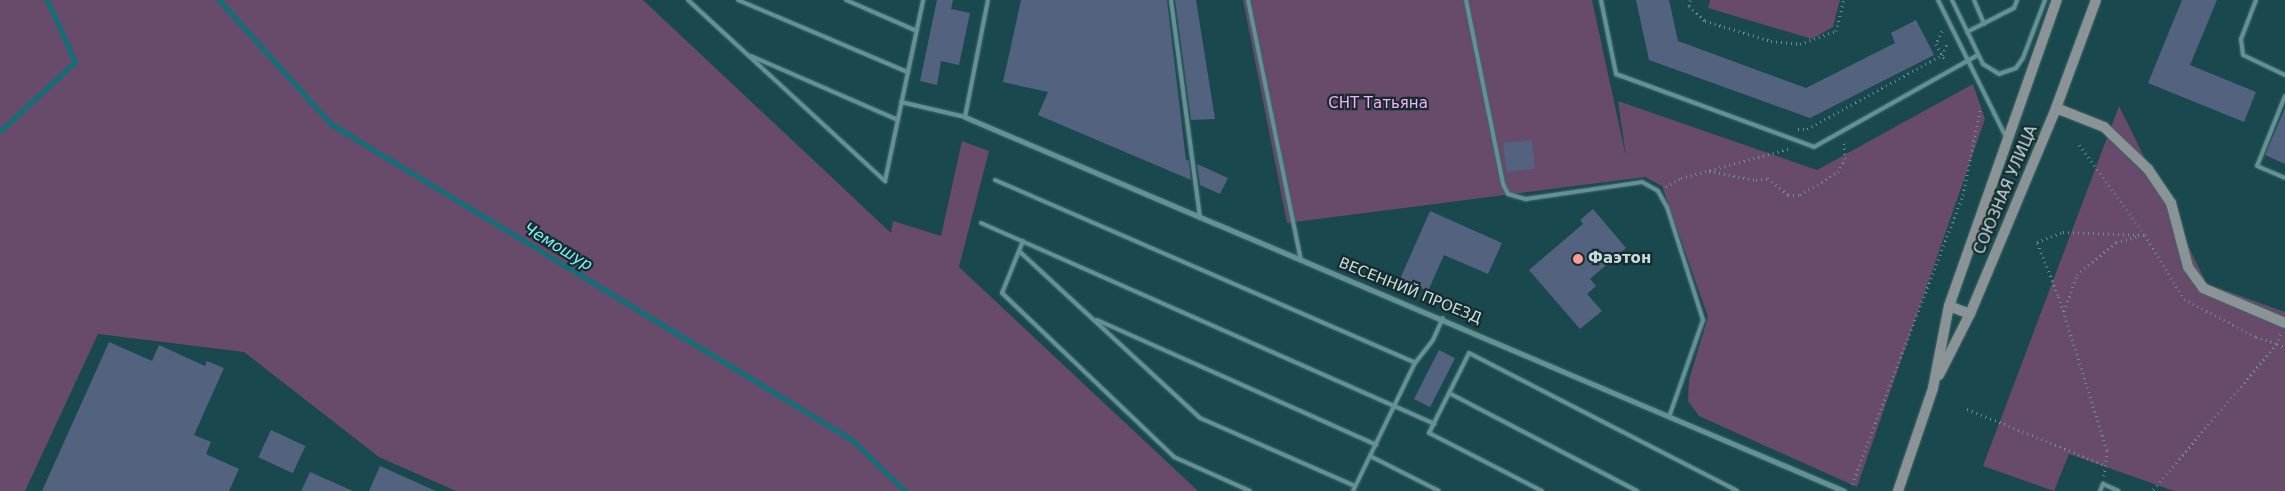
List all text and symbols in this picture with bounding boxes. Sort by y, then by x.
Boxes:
park label: СНТ Татьяна [1328,95,1428,113]
street label: СОЮЗНАЯ УЛИЦА [1971,123,2041,257]
water label: Чемошур [520,219,596,275]
place label: Фаэтон [1588,250,1651,268]
marker: Фаэтон [1572,253,1584,265]
street label: ВЕСЕННИЙ ПРОЕЗД [1336,254,1484,328]

